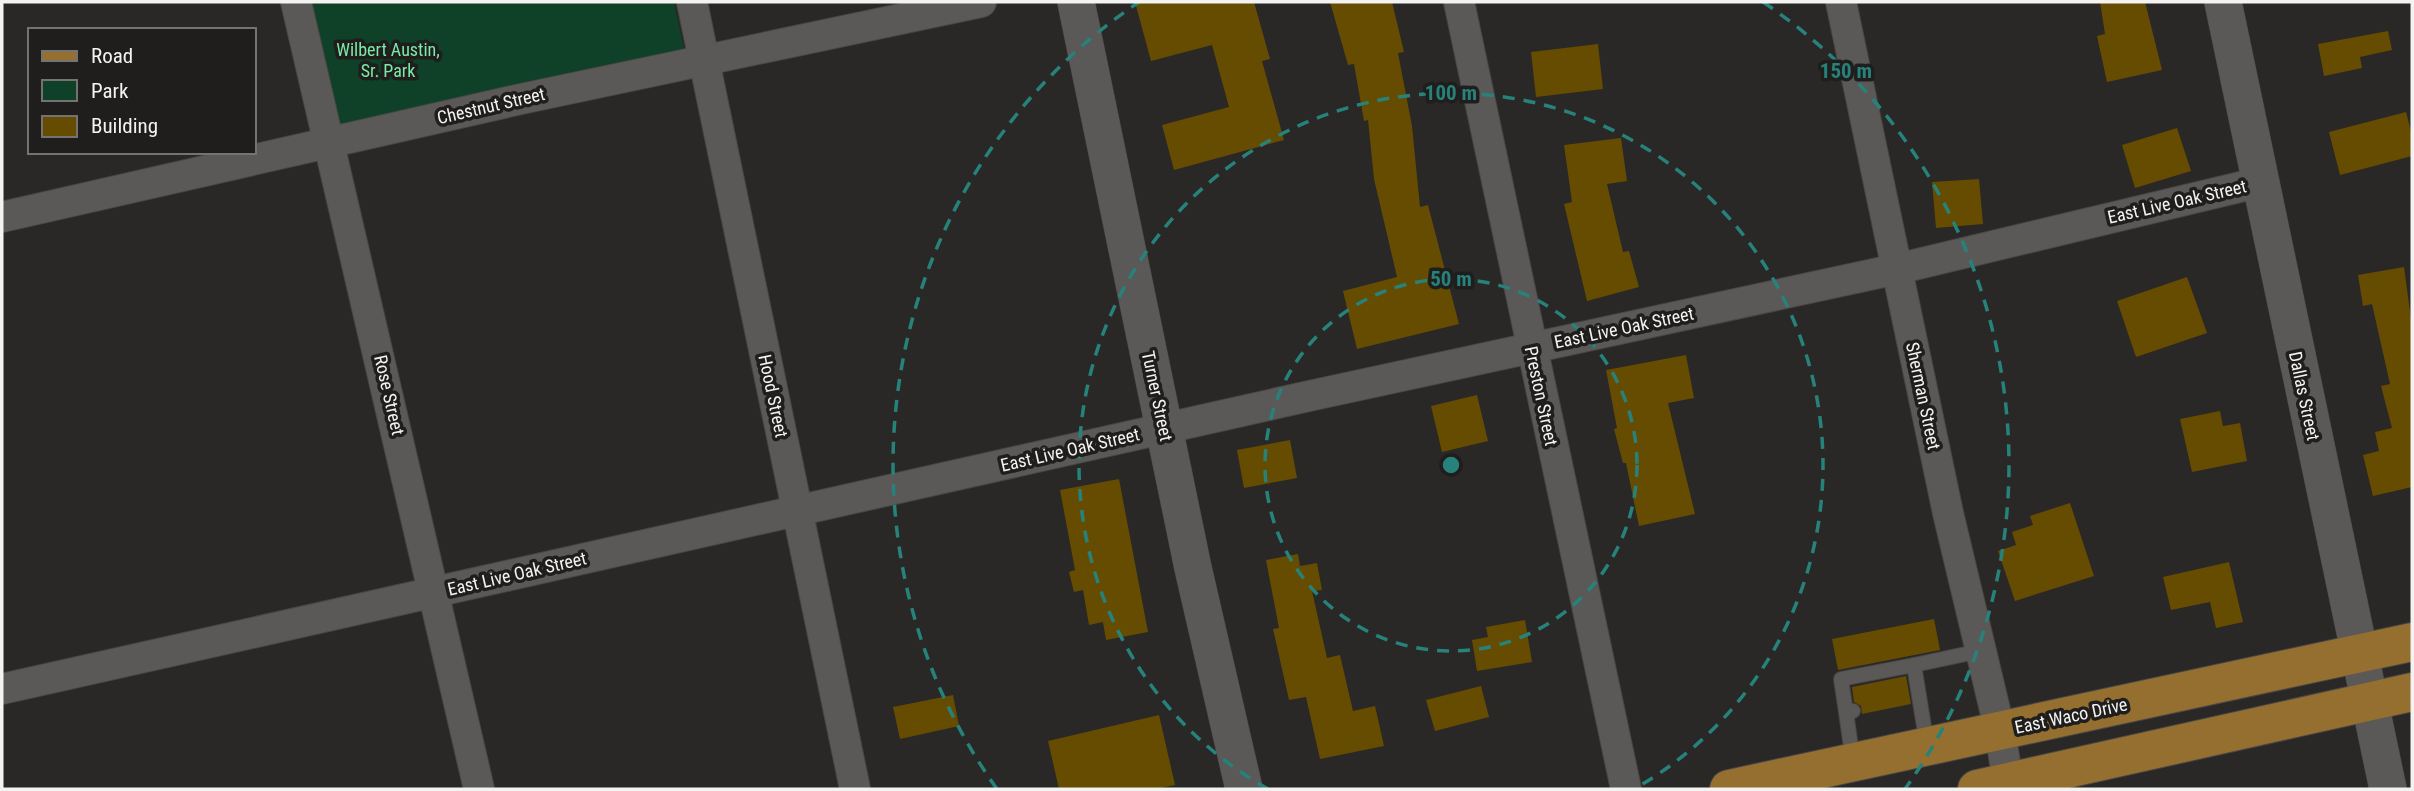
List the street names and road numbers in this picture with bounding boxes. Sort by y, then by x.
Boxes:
street label: Chestnut Street [435,83,547,128]
street label: East Live Oak Street [2105,175,2248,228]
street label: East Live Oak Street [1552,302,1696,353]
street label: Sherman Street [1902,340,1945,451]
street label: Preston Street [1521,344,1562,448]
street label: Turner Street [1138,349,1177,443]
street label: Dallas Street [2285,350,2324,442]
street label: Hood Street [754,352,793,439]
street label: Rose Street [370,353,409,437]
street label: East Live Oak Street [998,423,1141,476]
street label: East Live Oak Street [445,547,588,600]
street label: East Waco Drive [2013,693,2129,738]

